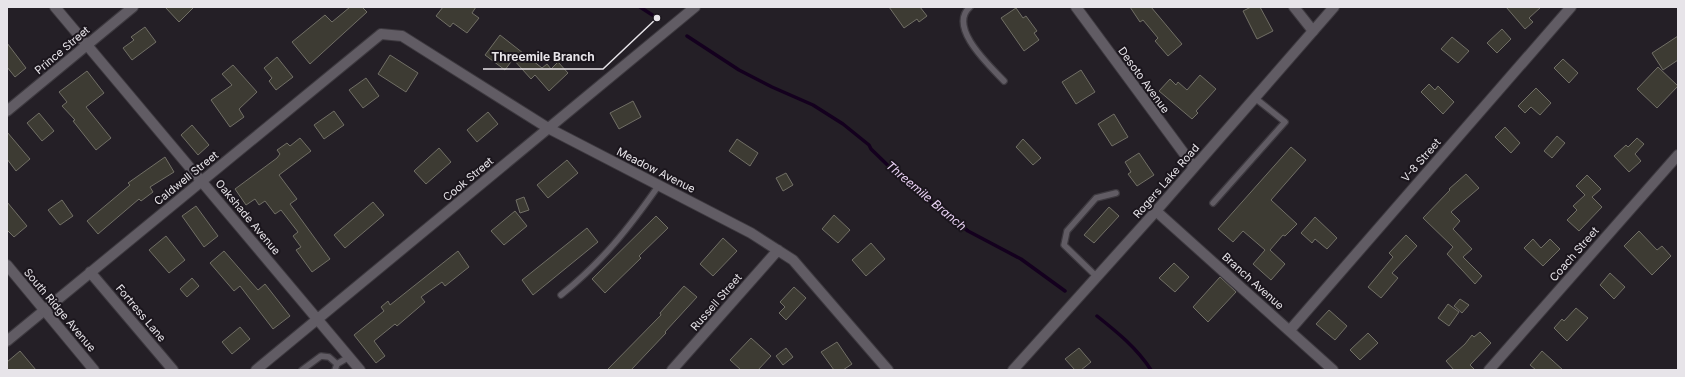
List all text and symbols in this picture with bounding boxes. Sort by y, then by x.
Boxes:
street label: Prince Street [32,23,93,77]
street label: Desoto Avenue [1115,44,1173,116]
callout: Threemile Branch [483,45,603,69]
text: Threemile Branch [491,49,595,64]
street label: V-8 Street [1398,135,1444,185]
street label: Rogers Lake Road [1130,141,1202,221]
street label: Meadow Avenue [614,144,698,196]
street label: Caldwell Street [151,148,221,208]
street label: Cook Street [440,154,496,204]
water label: Threemile Branch [883,158,970,234]
street label: Oakshade Avenue [212,176,284,258]
street label: Coach Street [1546,224,1602,284]
street label: Branch Avenue [1219,250,1287,312]
street label: South Ridge Avenue [21,265,99,355]
street label: Russell Street [687,270,745,333]
street label: Fortress Lane [113,281,169,345]

